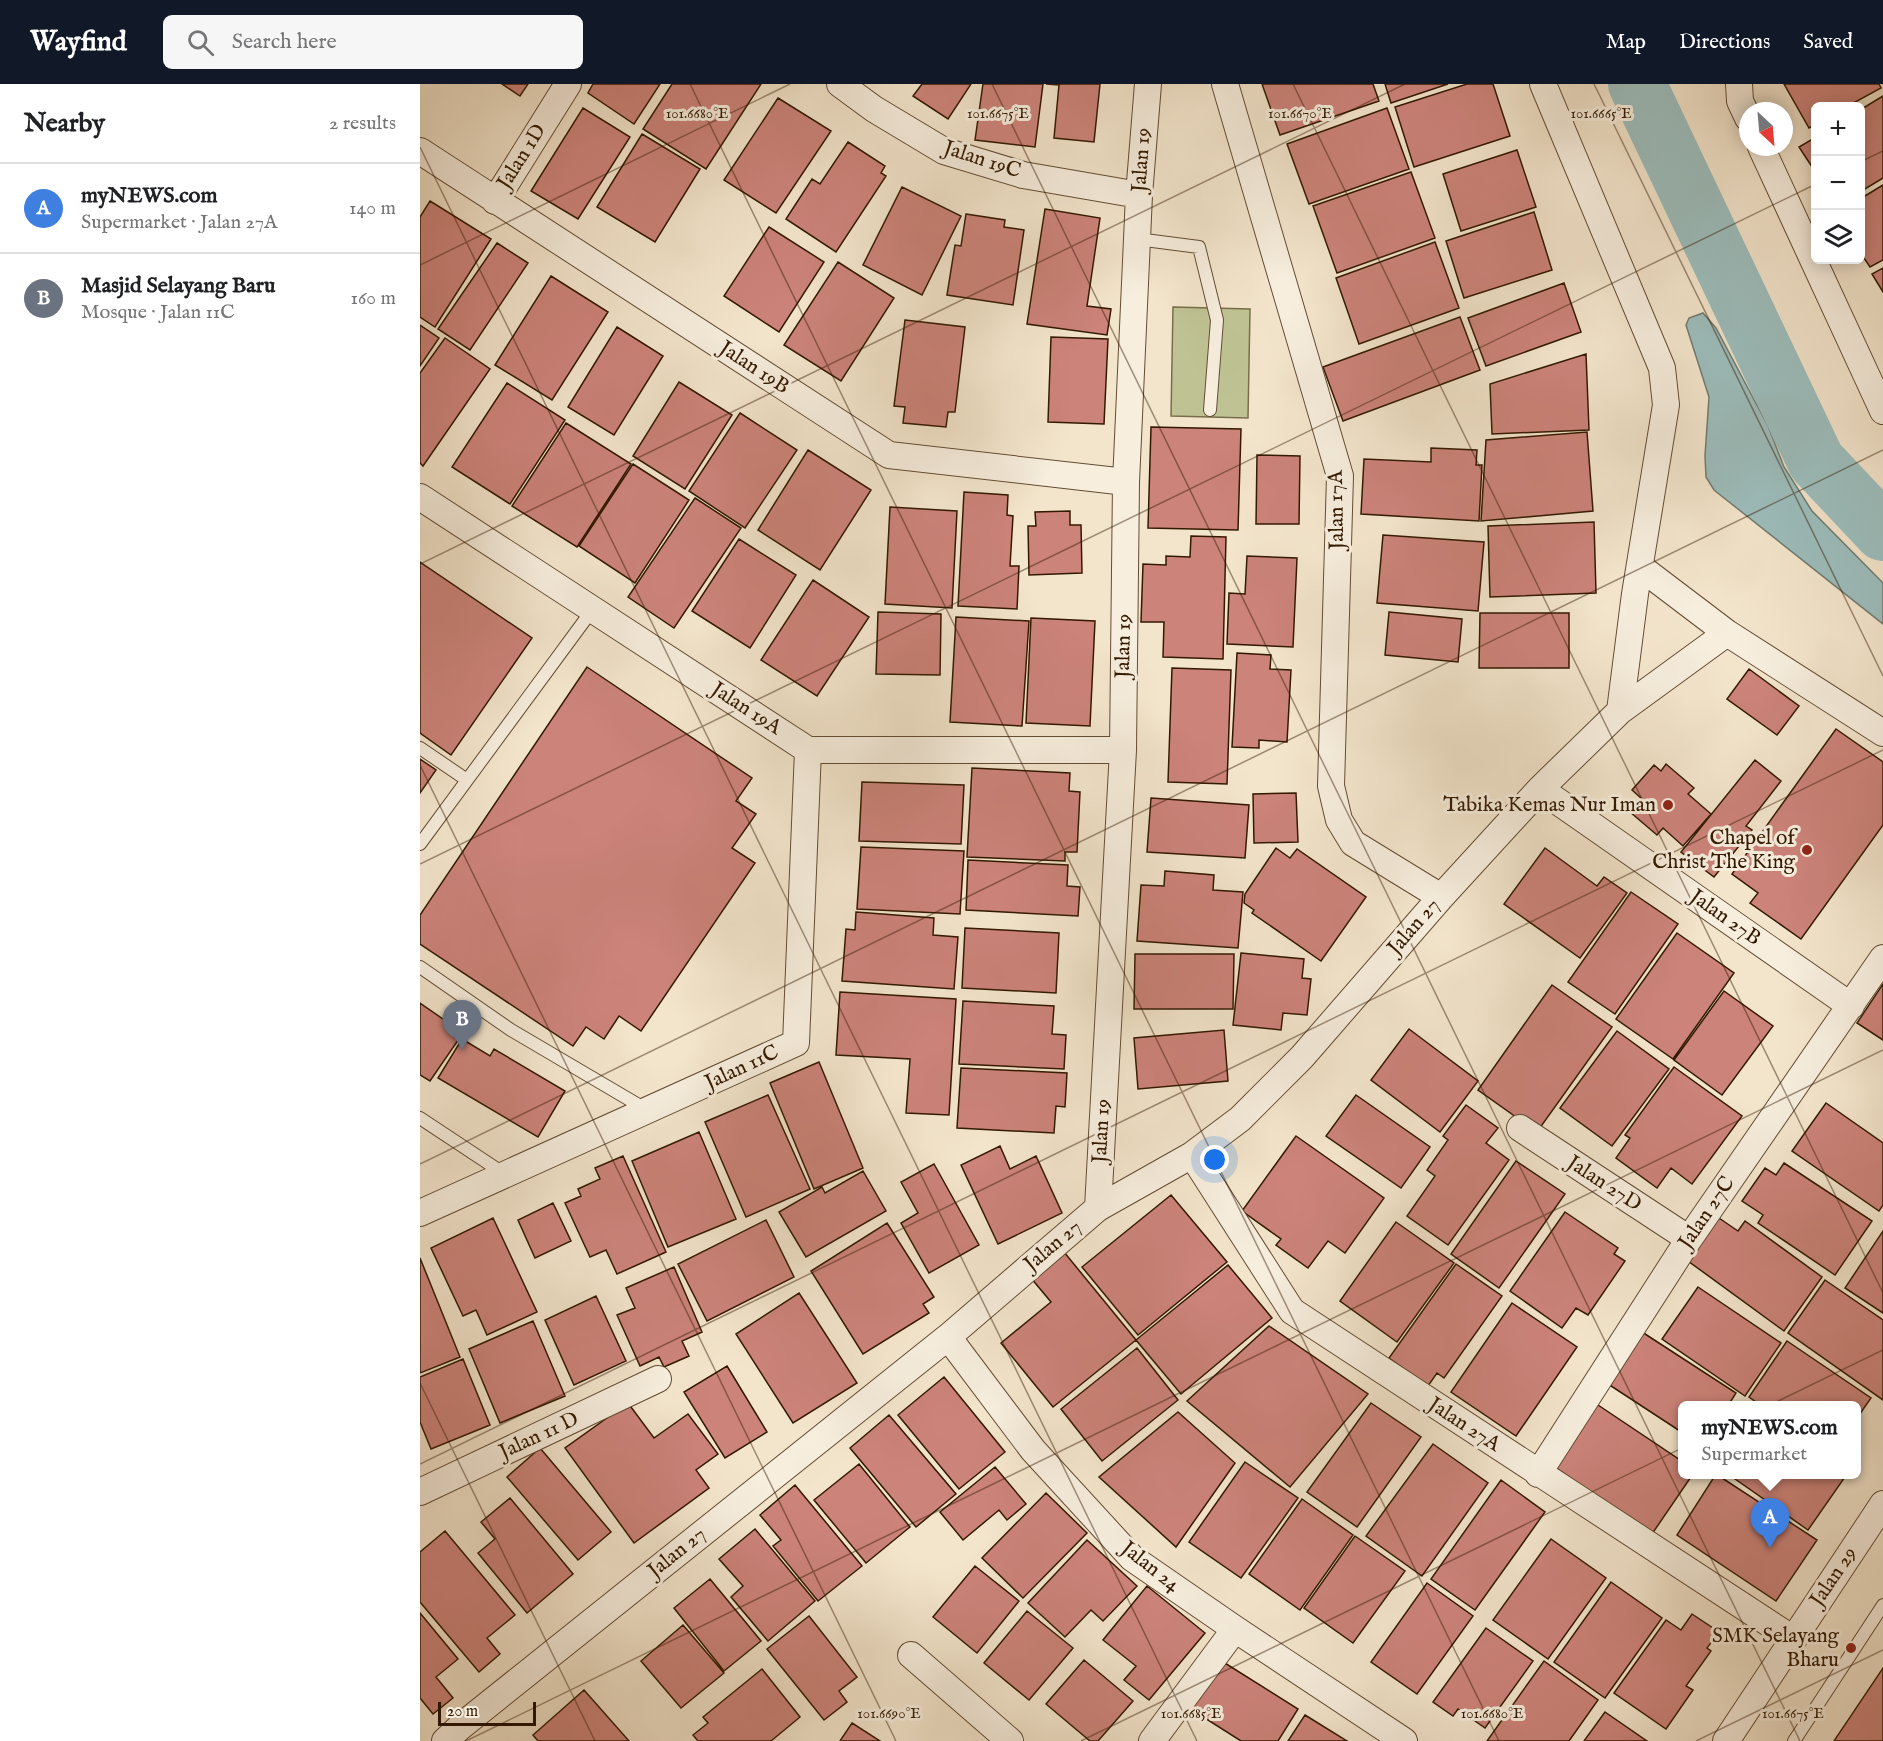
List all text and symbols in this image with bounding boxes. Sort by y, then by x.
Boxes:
search box [163,15,583,69]
text: Wayfind [30,25,127,60]
icon: search [184,26,217,59]
text: Search here [232,28,337,56]
text: Map [1606,29,1646,56]
text: Directions [1679,29,1770,56]
text: Saved [1803,29,1853,56]
north arrow [1739,102,1793,156]
map controls [1811,102,1865,264]
button: + [1811,102,1865,156]
text: 101.6680°E [666,104,728,123]
text: 101.6675°E [967,104,1029,123]
text: 101.6670°E [1268,104,1332,123]
text: 101.6665°E [1570,104,1632,123]
text: Nearby [24,107,105,140]
text: 2 results [329,111,396,136]
street label: Jalan 1D [490,119,553,197]
street label: Jalan 19 [1126,127,1158,195]
street label: Jalan 19C [938,134,1024,185]
button: − [1811,156,1865,210]
text: myNEWS.com [81,182,217,210]
text: A [37,196,50,221]
text: 140 m [349,196,396,221]
text: Supermarket · Jalan 27A [81,210,278,235]
button: layers [1811,210,1865,264]
text: Masjid Selayang Baru [81,272,275,300]
text: B [37,286,50,311]
text: 160 m [350,286,396,311]
text: Mosque · Jalan 11C [81,300,235,325]
street label: Jalan 19B [712,334,794,401]
street label: Jalan 17A [1323,469,1351,552]
street label: Jalan 19 [1110,613,1138,681]
street label: Jalan 19A [704,675,787,742]
place label: Tabika Kemas Nur Iman [1443,792,1656,819]
marker: Tabika Kemas Nur Iman [1661,798,1675,812]
place label: Chapel of Christ The King [1652,825,1798,876]
marker: Chapel of Christ The King [1800,843,1814,857]
street label: Jalan 27B [1682,883,1766,952]
street label: Jalan 27 [1380,893,1446,963]
pin: B [442,1000,482,1050]
street label: Jalan 11C [699,1039,783,1098]
street label: Jalan 19 [1087,1098,1117,1166]
your location [1200,1145,1229,1174]
street label: Jalan 27D [1560,1149,1647,1218]
street label: Jalan 27C [1672,1171,1741,1256]
street label: Jalan 27 [1017,1214,1087,1279]
street label: Jalan 27A [1421,1390,1506,1459]
popup [1678,1401,1861,1479]
street label: Jalan 11 D [493,1406,583,1467]
text: myNEWS.com [1701,1414,1838,1442]
text: Supermarket [1701,1442,1807,1467]
pin: A [1750,1498,1790,1548]
street label: Jalan 27 [641,1521,712,1586]
street label: Jalan 24 [1113,1534,1186,1599]
street label: Jalan 29 [1803,1542,1864,1614]
place label: SMK Selayang Bharu [1712,1623,1840,1674]
marker: SMK Selayang Bharu [1844,1641,1858,1655]
scale bar [438,1699,536,1726]
text: 20 m [447,1702,478,1722]
text: 101.6690°E [857,1704,921,1723]
text: 101.6685°E [1161,1704,1221,1723]
text: 101.6680°E [1461,1704,1523,1723]
text: 101.6675°E [1762,1704,1824,1723]

